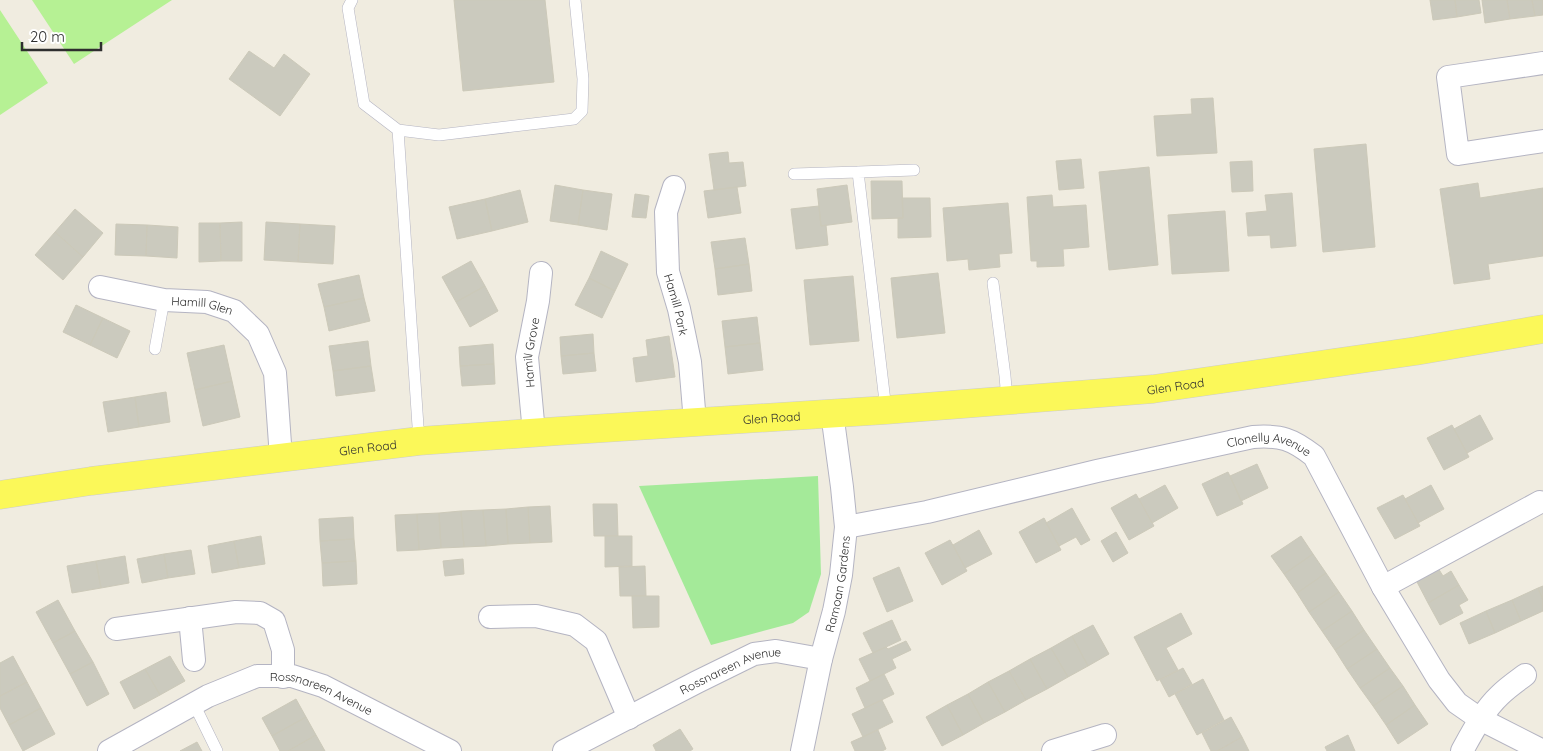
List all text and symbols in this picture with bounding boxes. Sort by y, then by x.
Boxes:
scale bar [22,20,101,52]
text: 20 m [30,27,65,46]
street label: Hamill Park [661,272,692,337]
street label: Hamill Glen [171,293,235,318]
street label: Hamill Grove [519,316,542,389]
street label: Glen Road [1146,374,1205,397]
street label: Glen Road [742,408,801,427]
street label: Clonelly Avenue [1225,429,1315,459]
street label: Glen Road [338,436,397,458]
street label: Ramoan Gardens [821,534,853,634]
street label: Rossnareen Avenue [677,643,783,697]
street label: Rossnareen Avenue [270,668,376,718]

